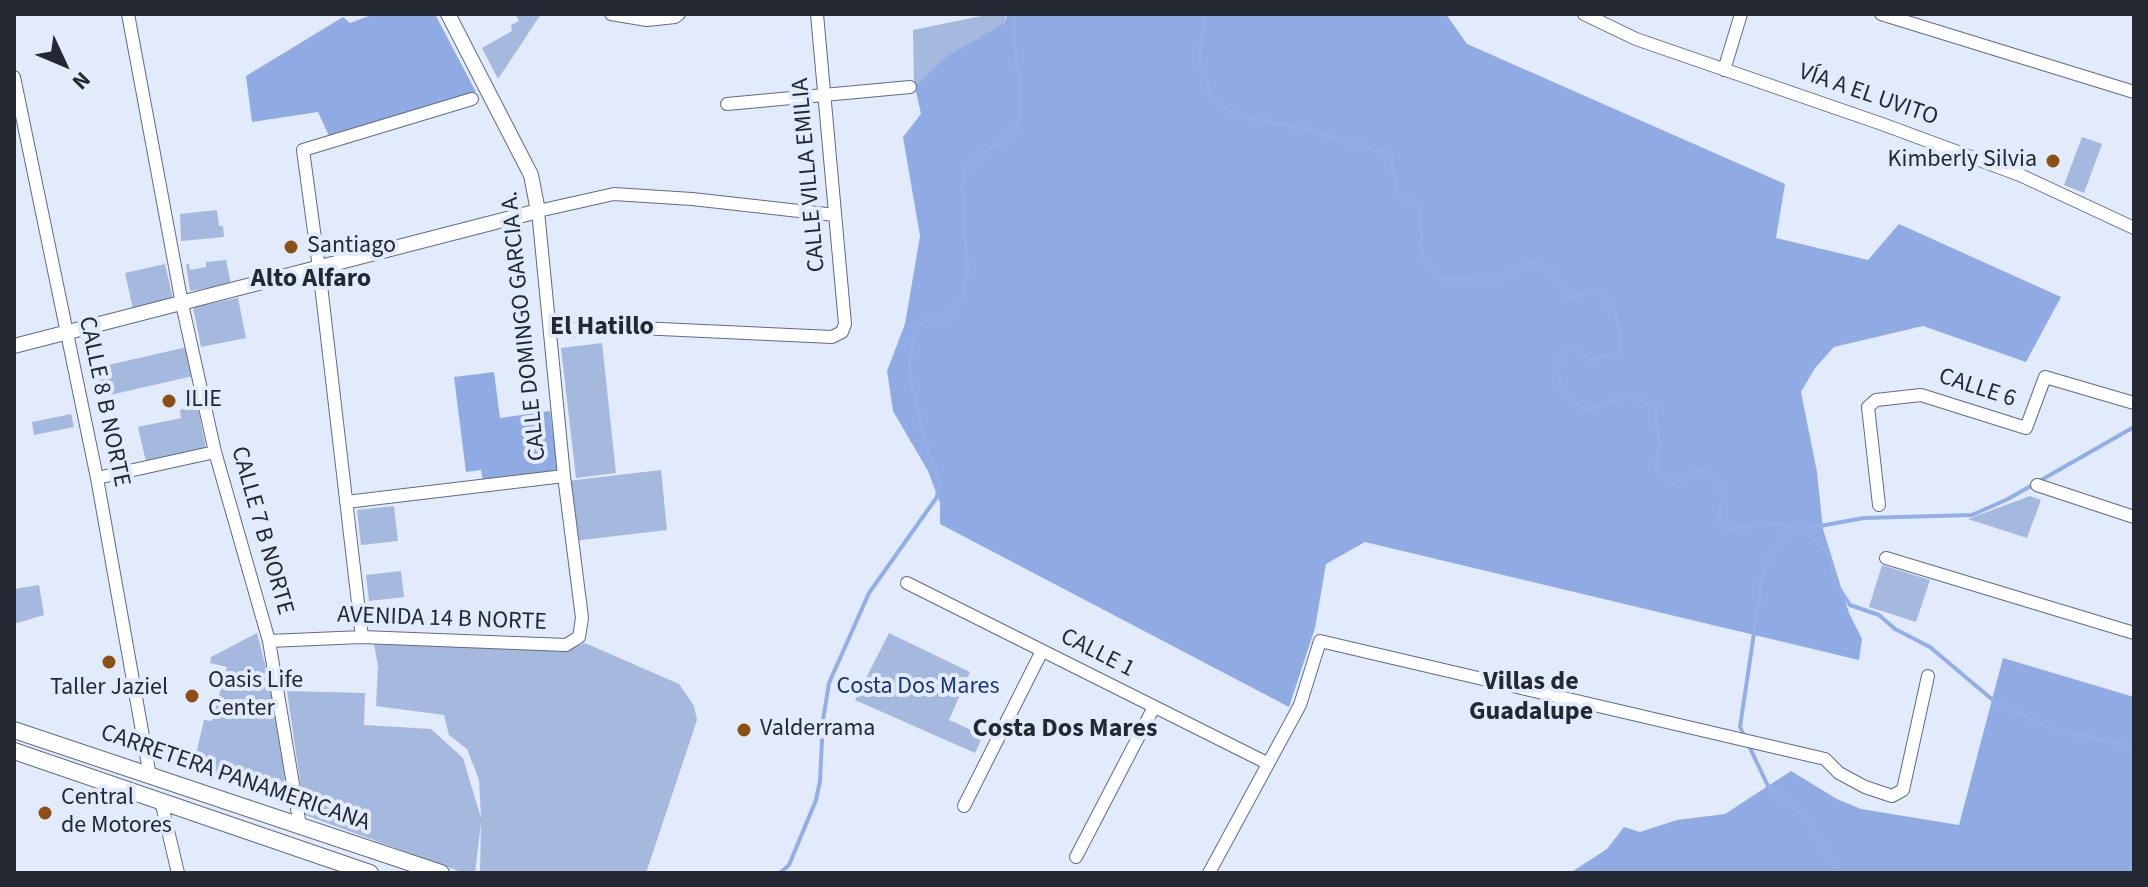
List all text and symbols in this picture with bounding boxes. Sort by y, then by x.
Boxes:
north arrow [24,24,104,104]
street label: VÍA A EL UVITO [1794,59,1942,133]
text: N [65,64,98,97]
street label: CALLE VILLA EMILIA [787,77,833,273]
place label: Kimberly Silvia [1888,147,2037,175]
marker: Kimberly Silvia [2044,152,2062,170]
street label: CALLE DOMINGO GARCIA A. [496,190,554,462]
place label: Santiago [307,233,396,261]
marker: Santiago [282,238,300,256]
district label: Alto Alfaro [251,264,371,296]
district label: El Hatillo [550,312,654,344]
street label: CALLE 8 B NORTE [71,314,135,490]
street label: CALLE 6 [1935,363,2019,415]
place label: ILIE [185,387,222,415]
marker: ILIE [160,392,178,410]
street label: CALLE 7 B NORTE [223,444,299,618]
street label: AVENIDA 14 B NORTE [337,602,547,638]
street label: CALLE 1 [1055,623,1139,685]
marker: Taller Jaziel [100,653,118,671]
district label: Villas de Guadalupe [1469,667,1593,728]
place label: Oasis Life Center [208,668,303,724]
park label: Costa Dos Mares [837,674,999,702]
place label: Taller Jaziel [50,675,168,703]
marker: Oasis Life Center [183,687,201,705]
district label: Costa Dos Mares [973,714,1157,746]
place label: Valderrama [760,716,875,744]
street label: CARRETERA PANAMERICANA [97,719,373,839]
marker: Valderrama [735,721,753,739]
place label: Central de Motores [61,785,172,841]
marker: Central de Motores [36,804,54,822]

